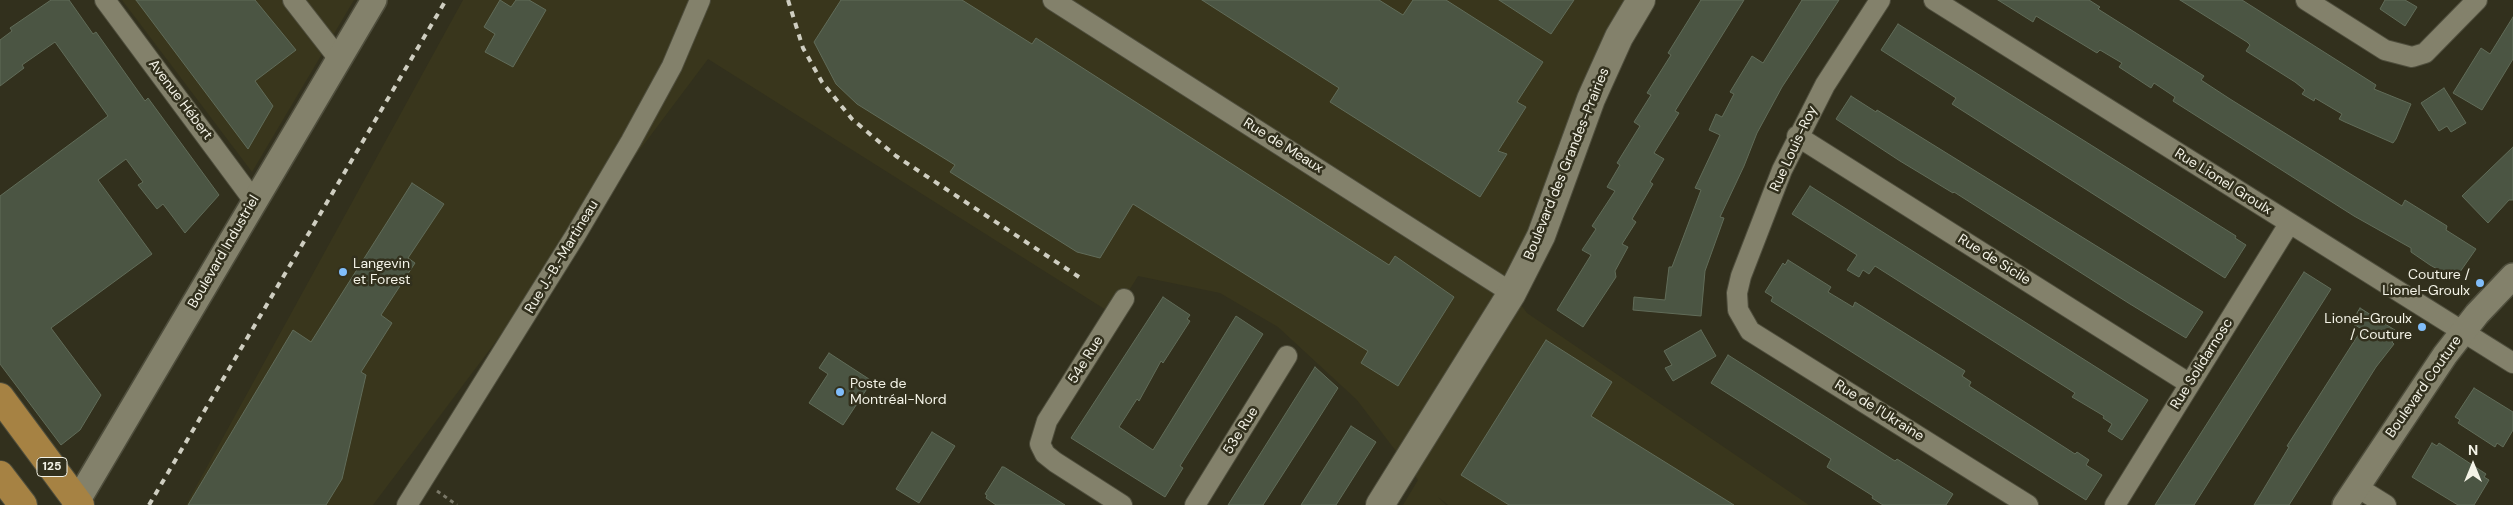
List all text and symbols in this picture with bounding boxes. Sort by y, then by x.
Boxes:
street label: Avenue Hébert [144,57,216,143]
street label: Boulevard des Grandes-Prairies [1521,66,1613,262]
street label: Rue Louis-Roy [1767,103,1821,195]
street label: Rue de Meaux [1240,115,1326,177]
street label: Rue Lionel Groulx [2171,145,2275,219]
street label: Boulevard Industriel [185,193,263,311]
street label: Rue J.-B.-Martineau [522,197,602,317]
street label: Rue de Sicile [1955,231,2033,289]
place label: Langevin et Forest [353,256,410,288]
marker: Langevin et Forest [337,266,349,278]
place label: Couture / Lionel-Groulx [2382,267,2470,300]
marker: Couture / Lionel-Groulx [2474,277,2486,289]
place label: Lionel-Groulx / Couture [2324,311,2412,344]
street label: Rue Solidarnosc [2167,316,2237,412]
marker: Lionel-Groulx / Couture [2416,321,2428,333]
street label: 54e Rue [1065,333,1107,387]
street label: Boulevard Couture [2383,333,2465,441]
place label: Poste de Montréal-Nord [850,376,946,408]
street label: Rue de l'Ukraine [1831,377,1927,445]
marker: Poste de Montréal-Nord [834,386,846,398]
street label: 53e Rue [1220,404,1262,458]
north arrow [2448,440,2498,490]
text: N [2468,441,2478,459]
road number: 125 [37,458,67,477]

